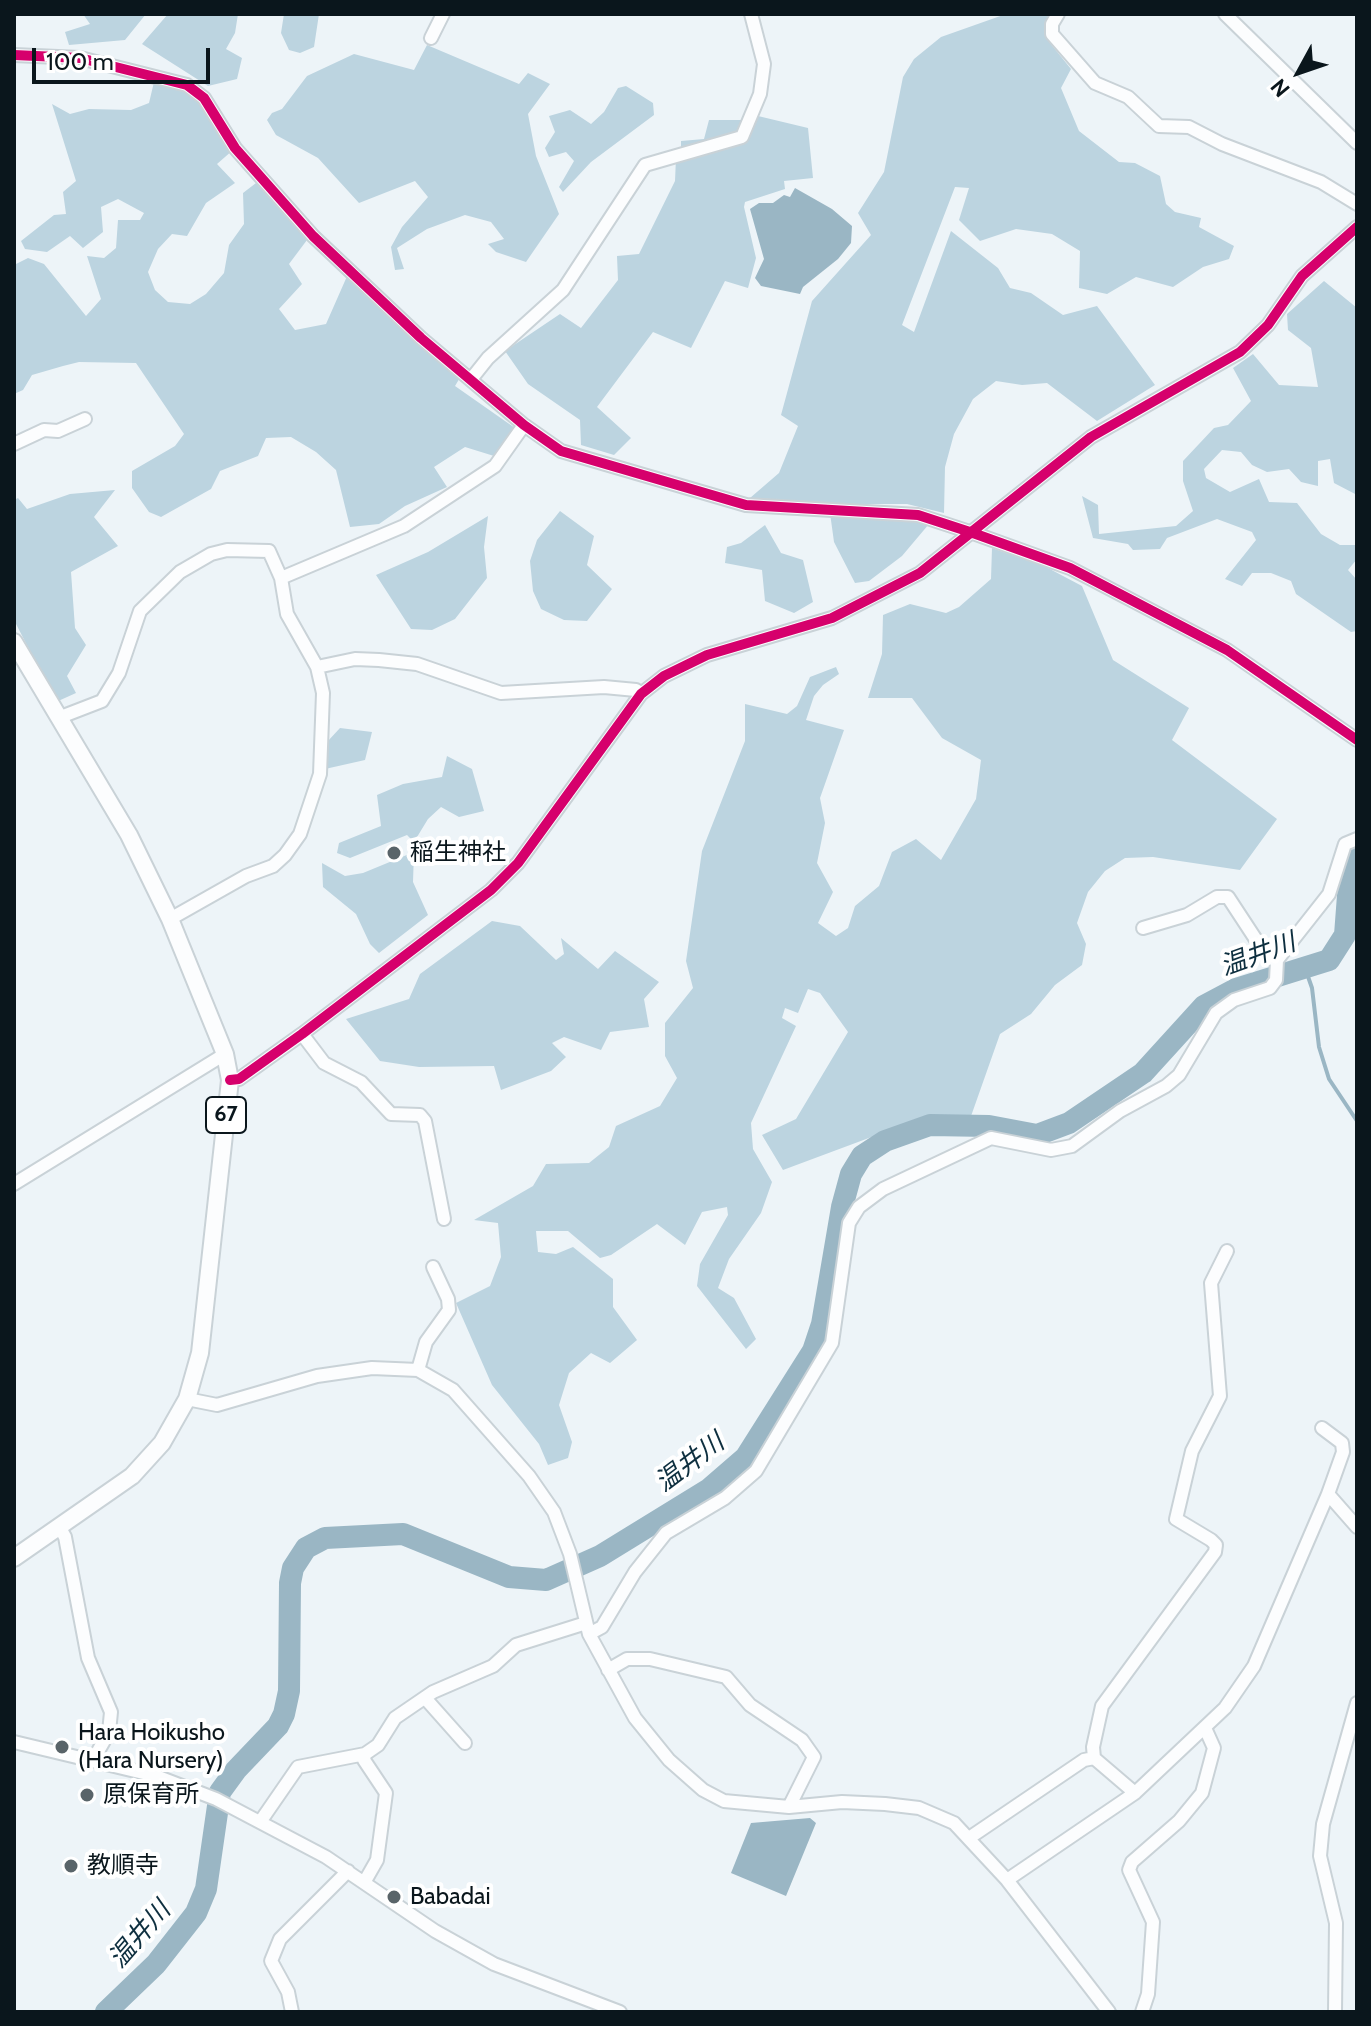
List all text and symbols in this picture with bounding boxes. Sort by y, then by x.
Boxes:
scale bar [36,32,214,82]
north arrow [1259,32,1339,112]
text: 100 m [46,47,114,76]
text: N [1265,73,1296,102]
place label: 稲生神社 [410,839,506,867]
marker: 稲生神社 [385,844,403,862]
water label: 温井川 [1216,927,1300,983]
road number: 67 [206,1097,246,1133]
water label: 温井川 [649,1427,731,1499]
place label: Hara Hoikusho (Hara Nursery) [78,1719,225,1775]
marker: Hara Hoikusho (Hara Nursery) [53,1738,71,1756]
place label: 原保育所 [103,1781,199,1809]
marker: 原保育所 [78,1786,96,1804]
place label: 教順寺 [87,1852,159,1880]
marker: 教順寺 [62,1857,80,1875]
place label: Babadai [410,1883,491,1911]
marker: Babadai [385,1888,403,1906]
water label: 温井川 [103,1895,177,1975]

